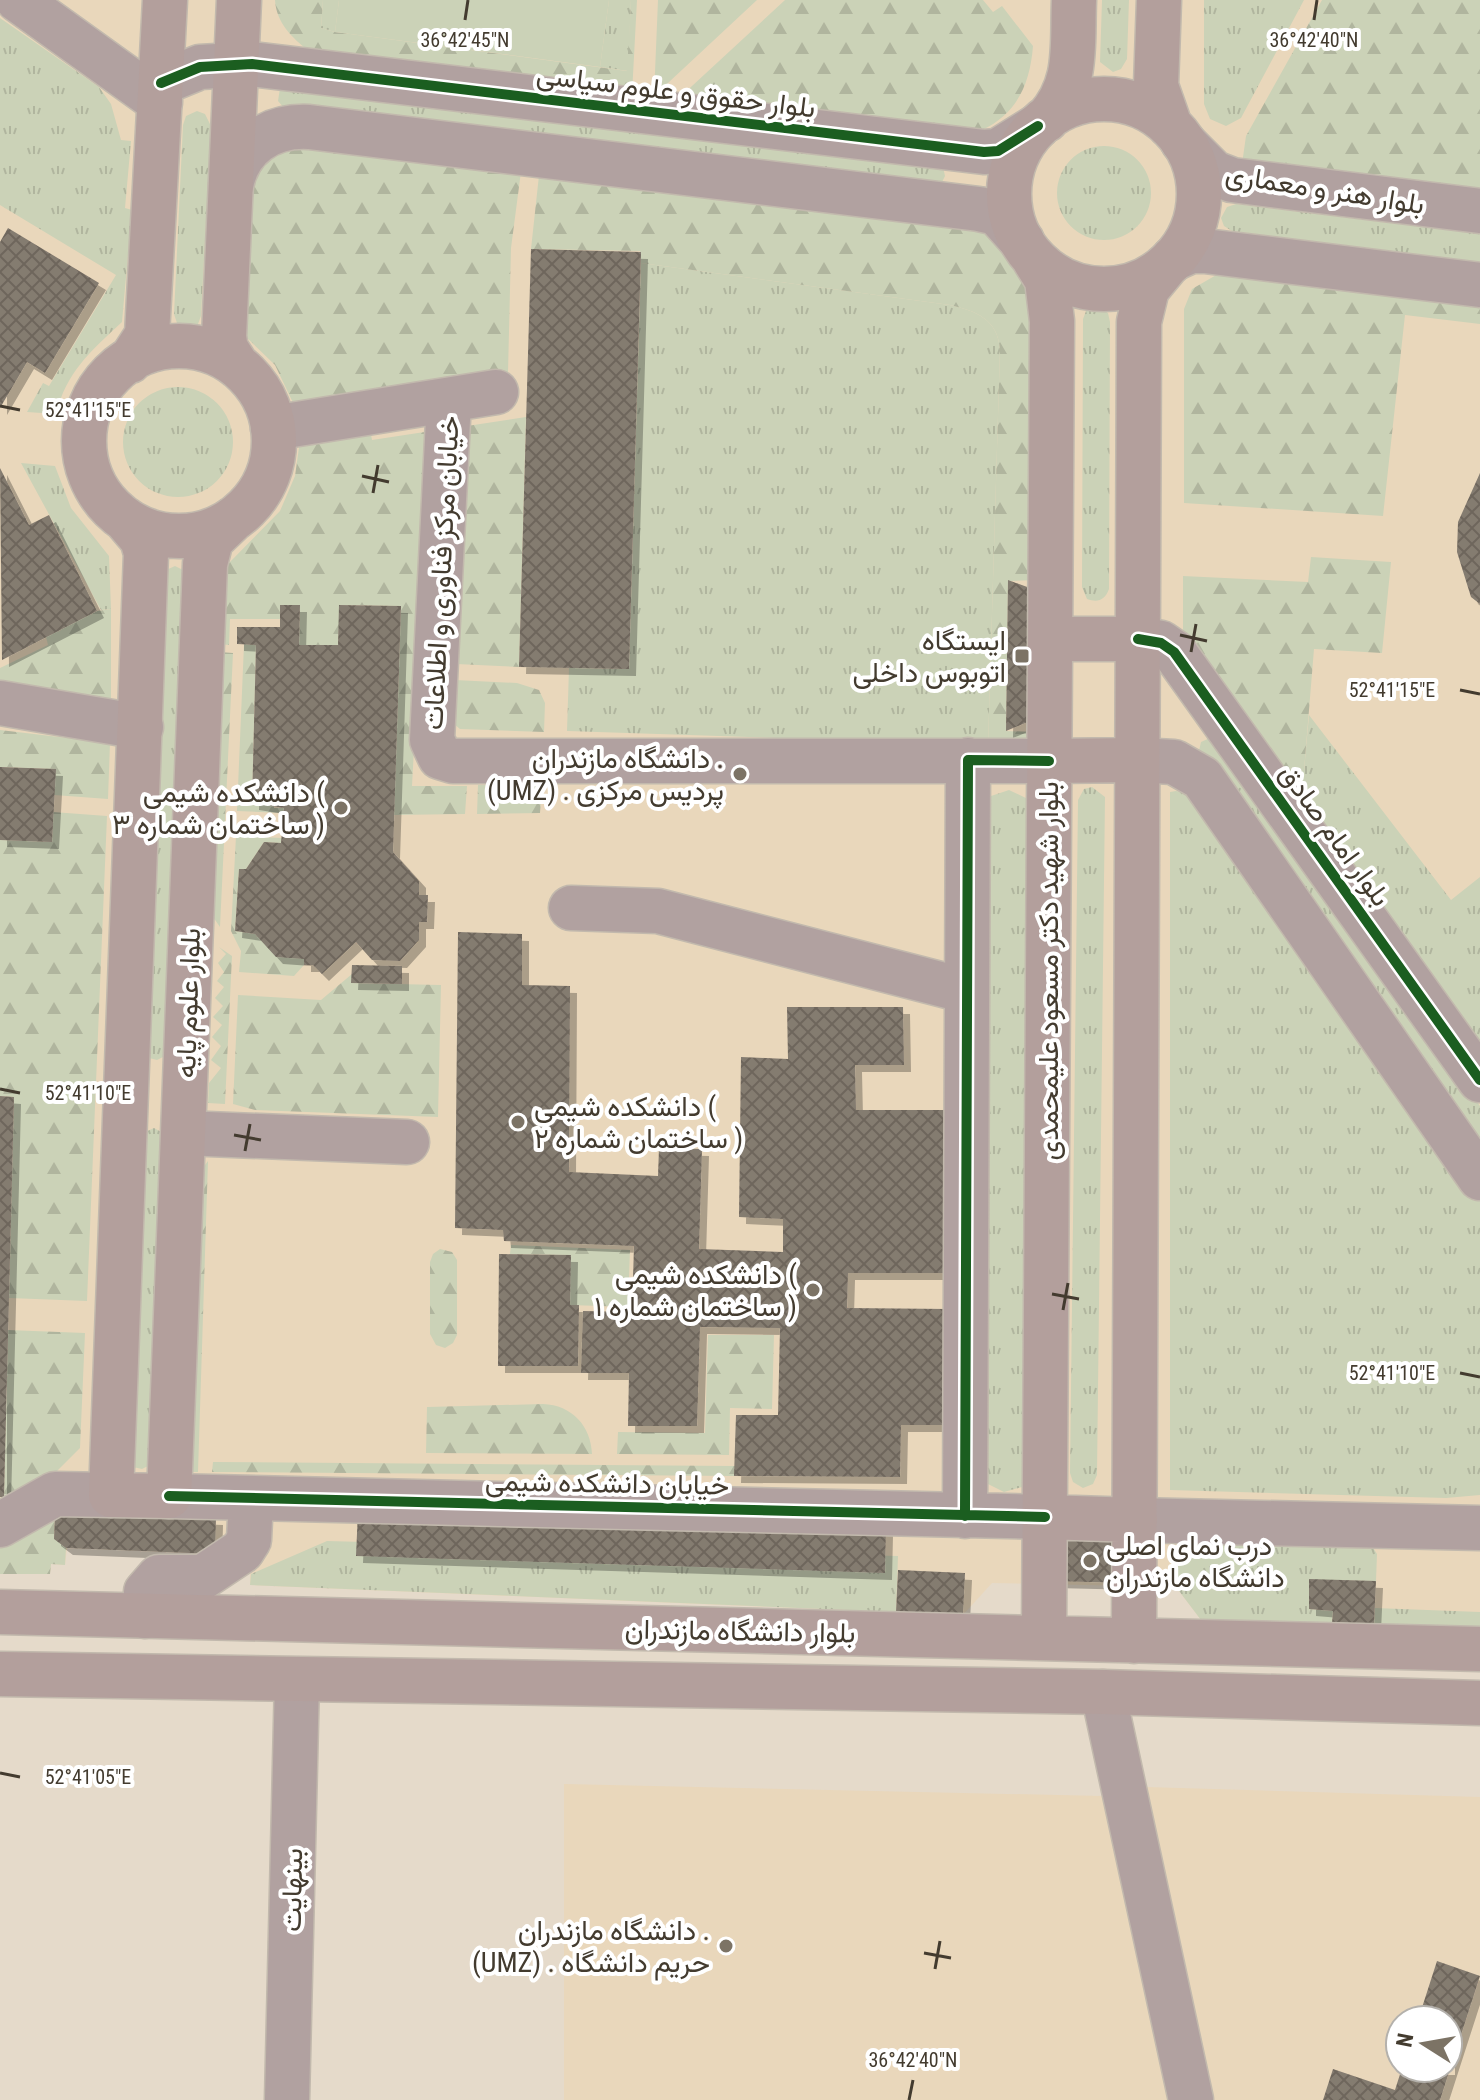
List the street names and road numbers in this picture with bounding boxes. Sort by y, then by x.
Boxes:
street label: بلوار حقوق و علوم سیاسی [534,58,817,126]
street label: بلوار هنر و معماری [1223,157,1427,222]
street label: خیابان مرکز فناوری و اطلاعات [416,415,467,731]
street label: بلوار امام صادق [1271,758,1398,914]
street label: بلوار شهید دکتر مسعود علیمحمدی [1032,782,1066,1160]
street label: بلوار علوم پایه [169,927,209,1079]
street label: خیابان دانشکده شیمی [485,1464,729,1502]
street label: بلوار دانشگاه مازندران [624,1612,856,1651]
street label: بینهایت [275,1848,310,1932]

